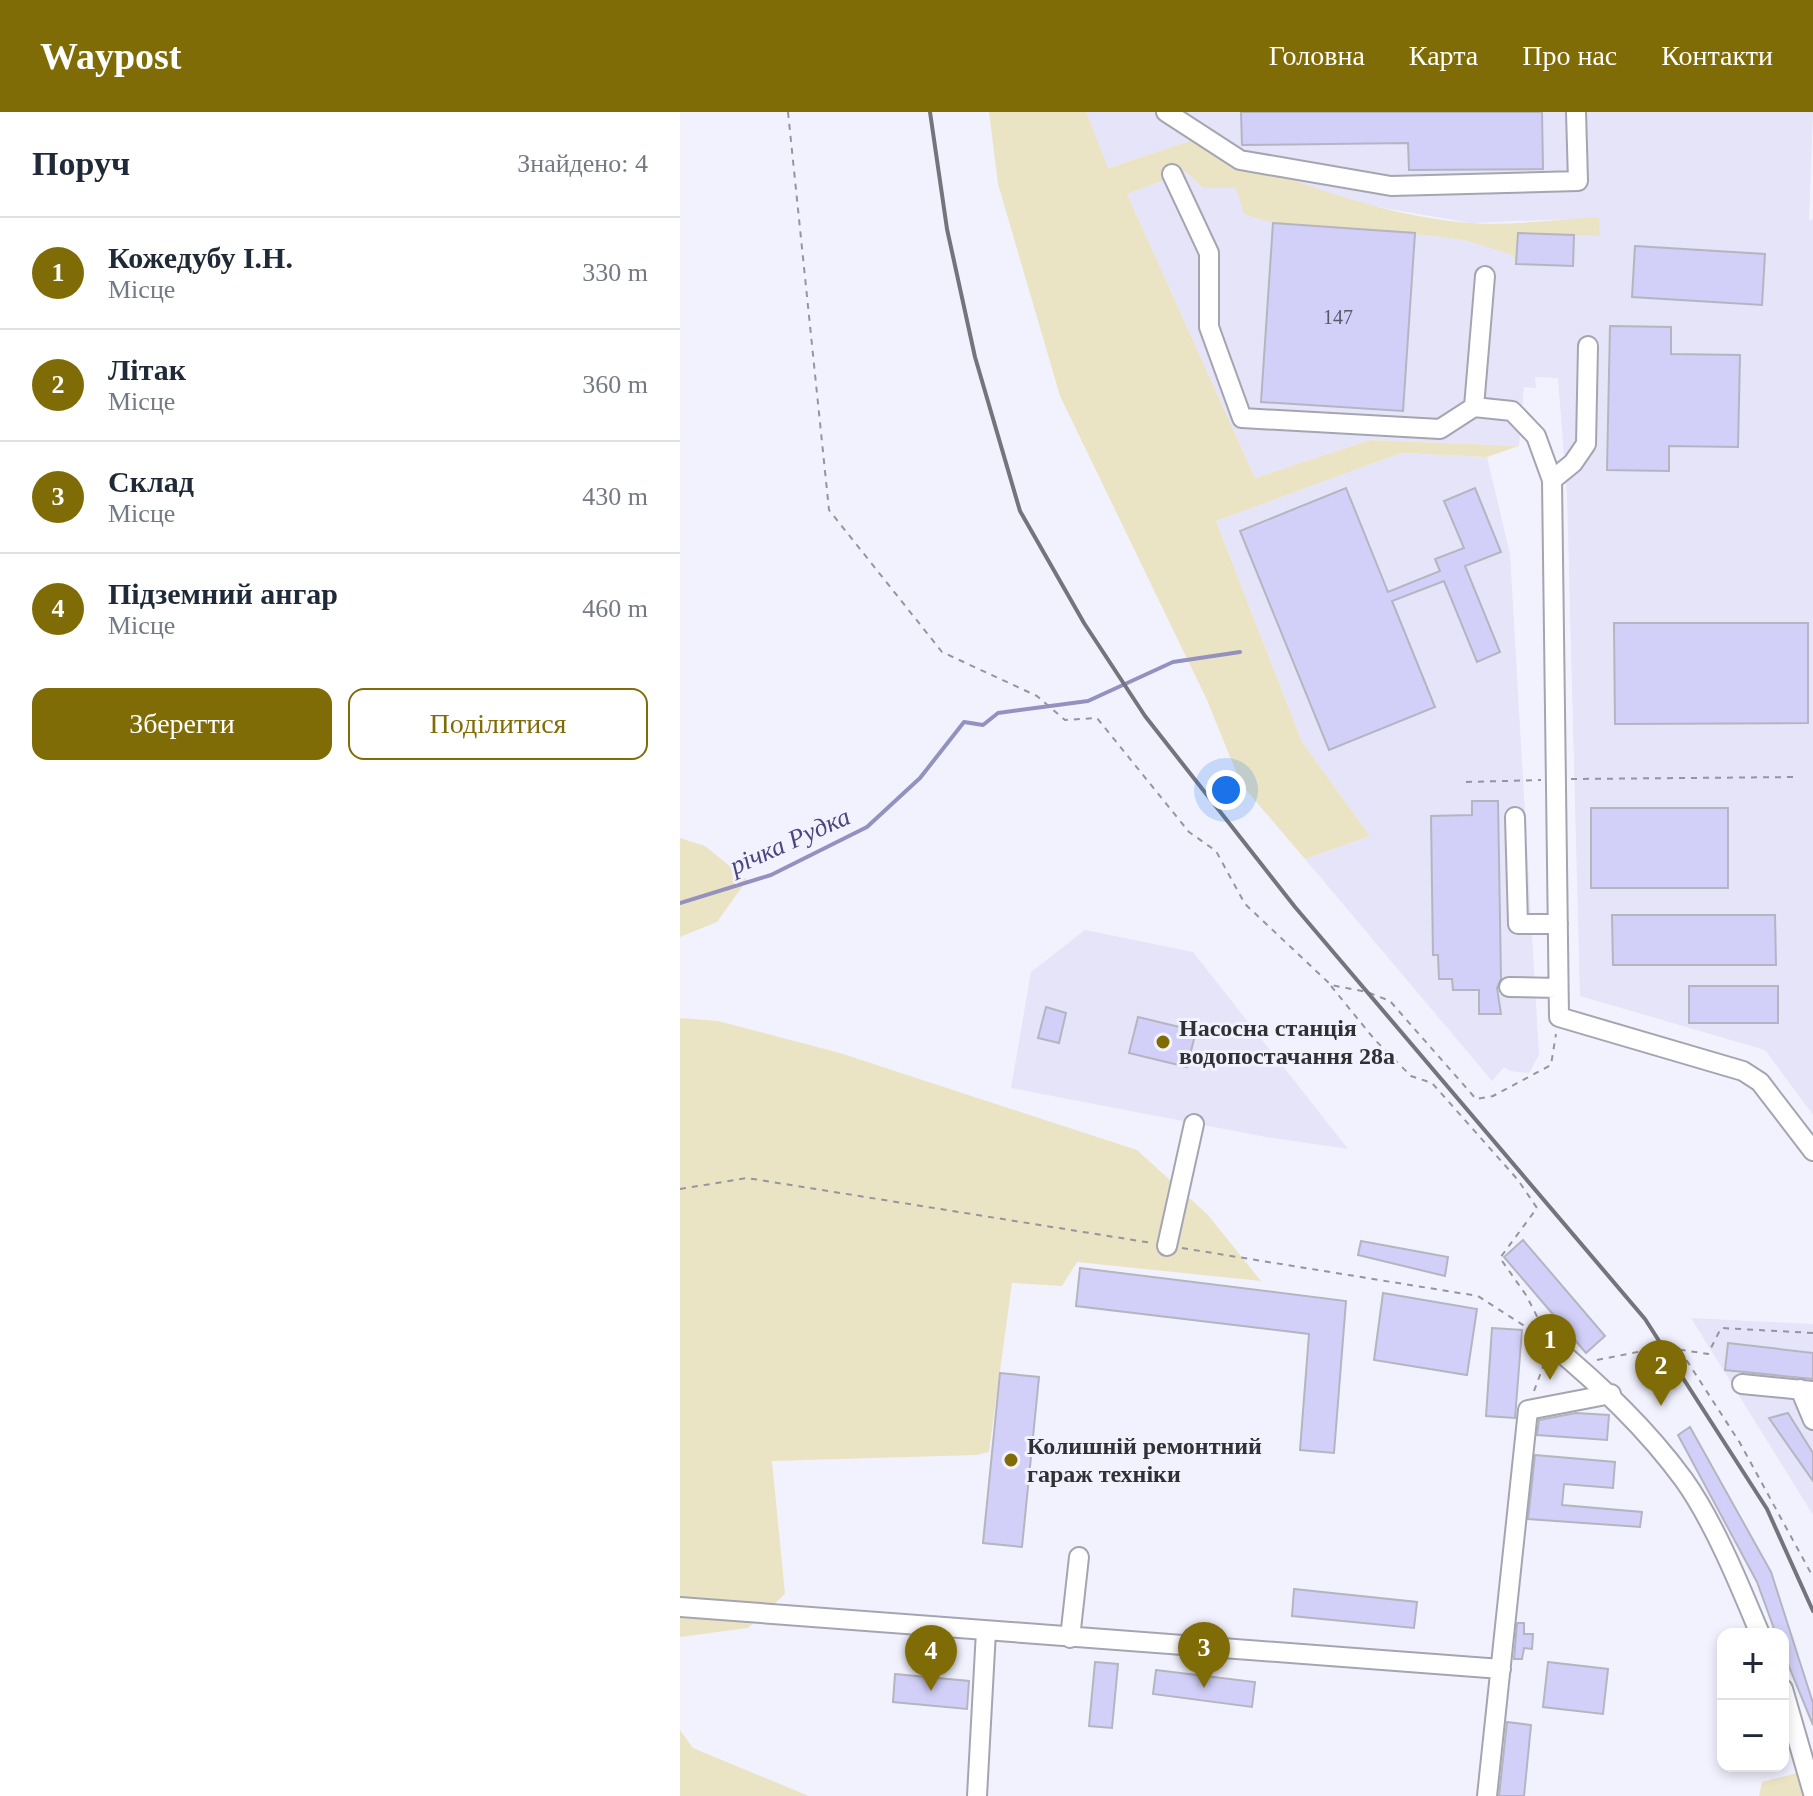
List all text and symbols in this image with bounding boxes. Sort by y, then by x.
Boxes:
text: Waypost [40,35,181,77]
text: Головна [1269,40,1365,71]
text: Карта [1409,40,1478,71]
text: Про нас [1522,40,1617,71]
text: Контакти [1661,40,1773,71]
text: Поруч [32,145,130,182]
text: Знайдено: 4 [517,149,648,178]
text: Кожедубу І.Н. [108,241,293,274]
text: 1 [52,258,65,287]
text: 330 m [582,258,648,287]
text: Місце [108,275,175,304]
house number: 147 [1323,306,1353,328]
text: Літак [108,353,186,386]
text: 2 [52,370,65,399]
text: 360 m [582,370,648,399]
text: Місце [108,387,175,416]
text: Склад [108,465,194,498]
text: 3 [52,482,65,511]
text: 430 m [582,482,648,511]
text: Місце [108,499,175,528]
text: Підземний ангар [108,577,338,610]
text: 4 [52,594,65,623]
text: 460 m [582,594,648,623]
text: Місце [108,611,175,640]
button: Зберегти [32,688,332,760]
button: Поділитися [348,688,648,760]
your location [1206,770,1246,810]
water label: річка Рудка [724,802,855,881]
place label: Насосна станція водопостачання 28а [1179,1015,1395,1069]
marker: Насосна станція водопостачання 28а [1154,1033,1172,1051]
pin: 1 [1524,1314,1576,1380]
pin: 2 [1635,1340,1687,1406]
place label: Колишній ремонтний гараж техніки [1027,1433,1262,1487]
marker: Колишній ремонтний гараж техніки [1002,1451,1020,1469]
pin: 3 [1178,1622,1230,1688]
pin: 4 [905,1625,957,1691]
map controls [1717,1628,1789,1772]
button: + [1717,1628,1789,1700]
button: − [1717,1700,1789,1772]

